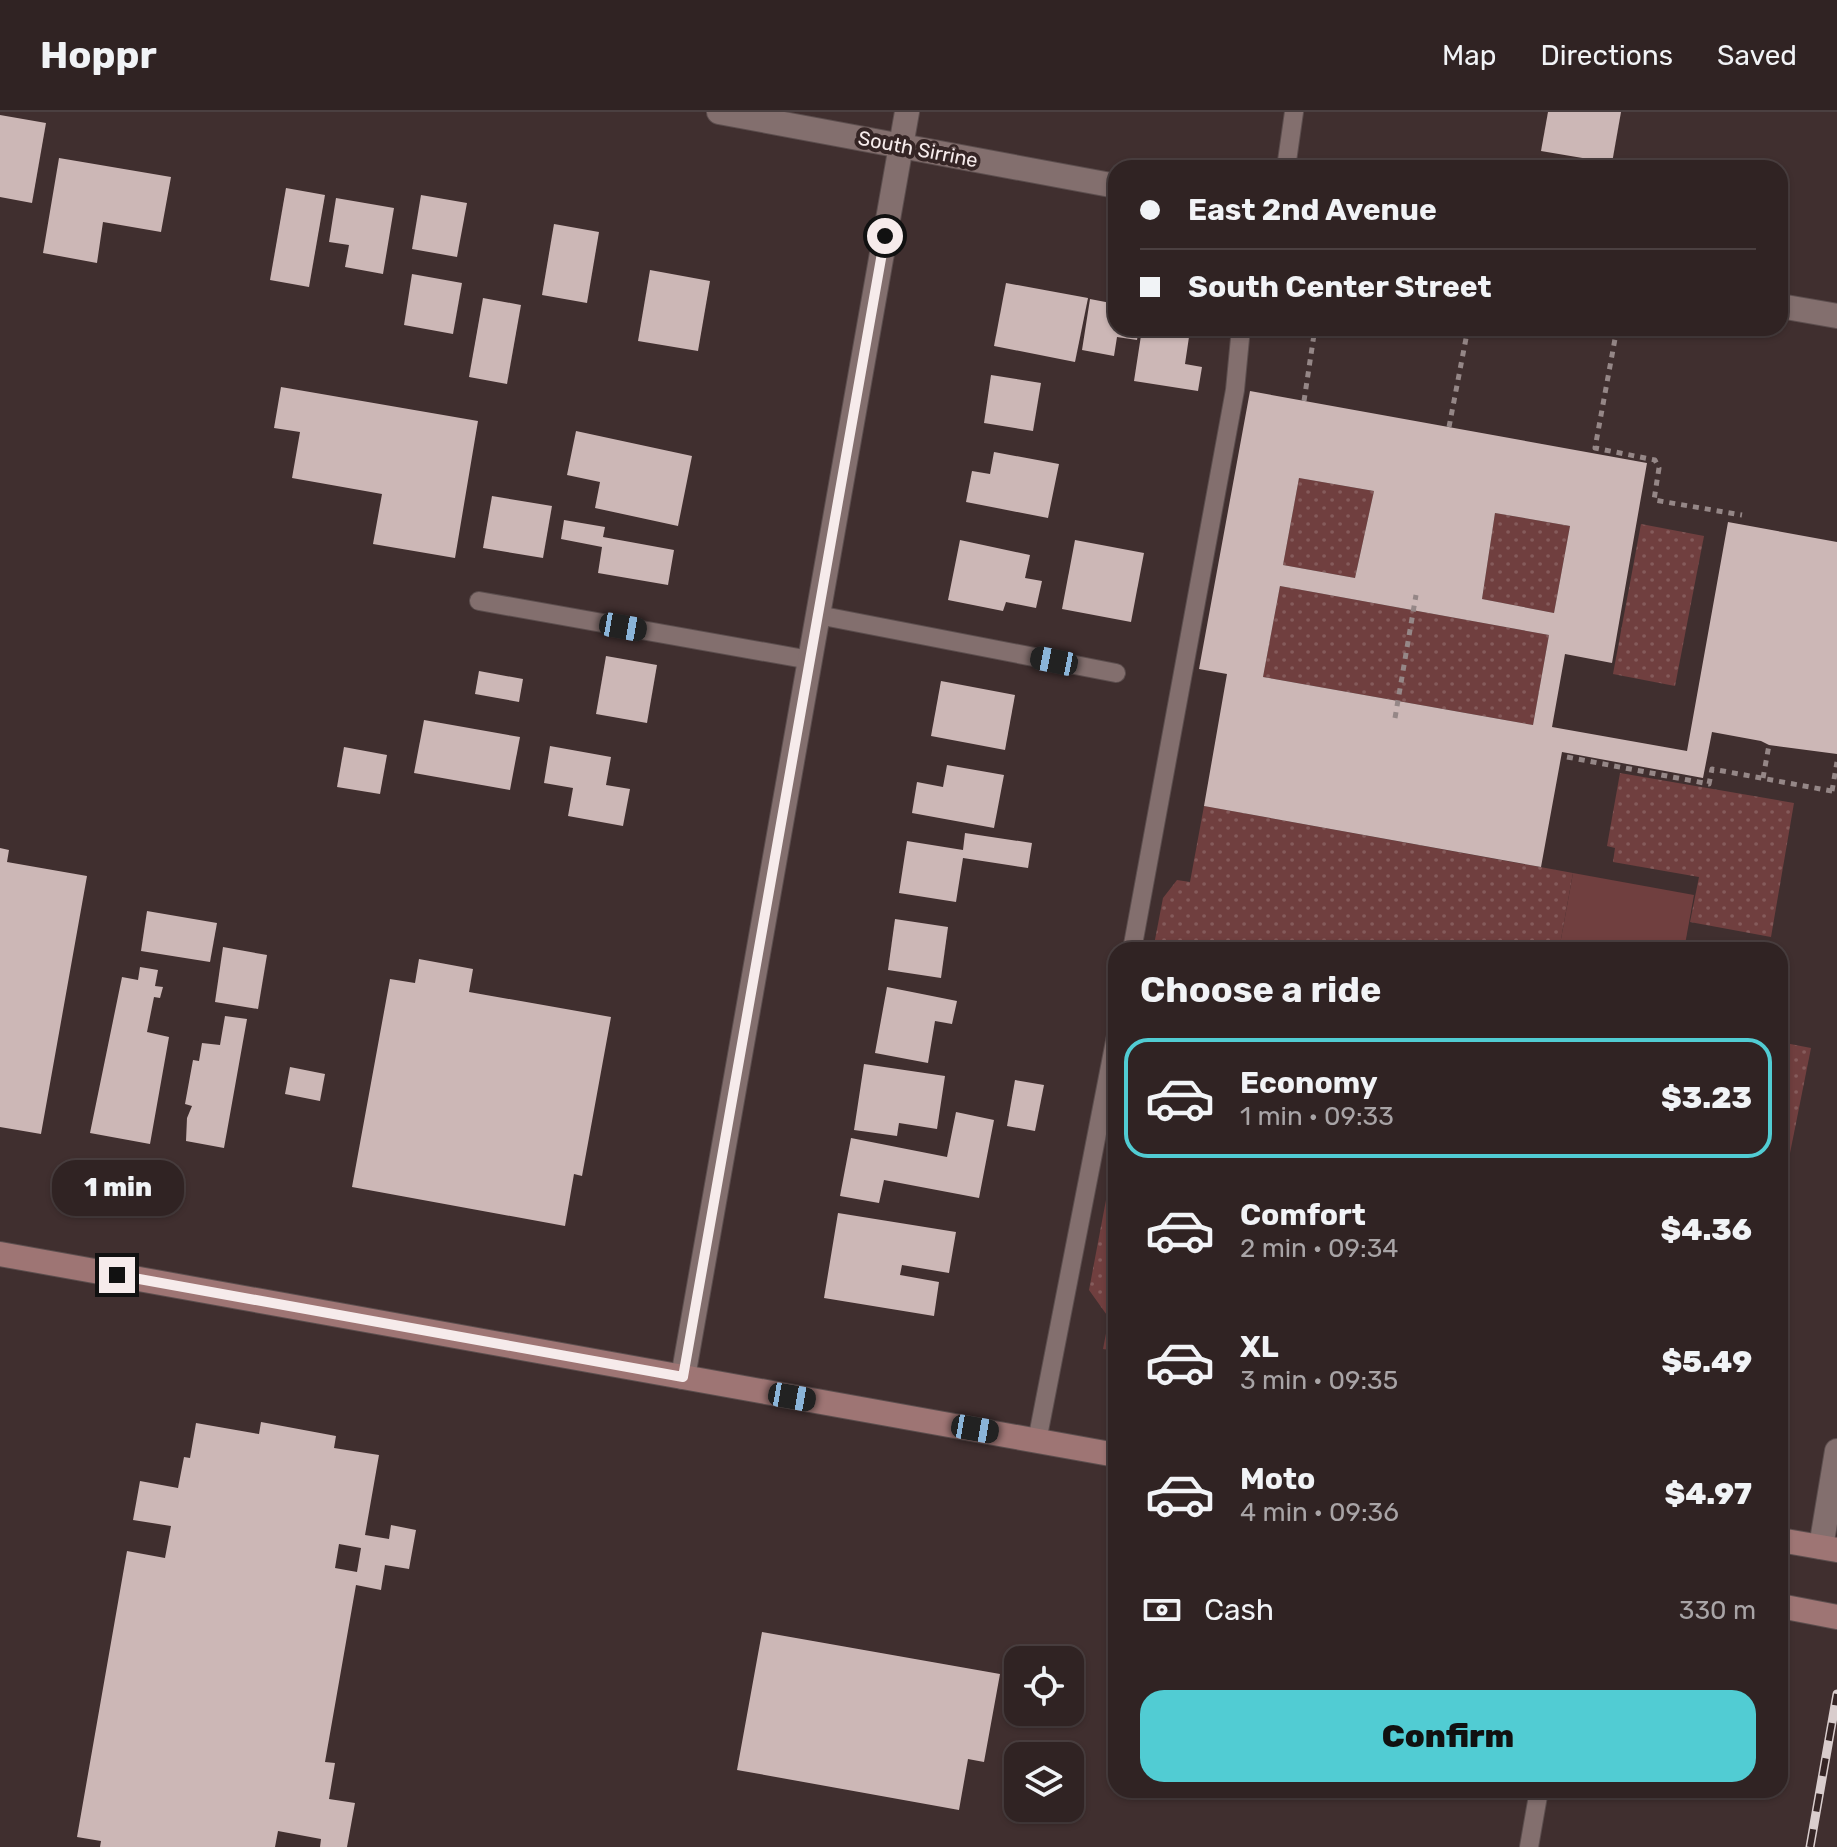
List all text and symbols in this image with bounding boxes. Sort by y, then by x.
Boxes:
text: Hoppr [40,32,157,78]
text: Map [1442,39,1496,72]
text: Directions [1540,39,1673,72]
text: Saved [1717,39,1797,72]
street label: South Sirrine [856,126,980,172]
text: East 2nd Avenue [1188,192,1437,228]
route start [867,218,903,254]
text: South Center Street [1188,269,1492,305]
car [597,611,649,643]
car [1028,645,1080,677]
text: Choose a ride [1140,968,1381,1011]
icon: car [1144,1062,1216,1134]
text: Economy [1240,1065,1378,1101]
text: $3.23 [1661,1080,1752,1116]
text: 1 min · 09:33 [1240,1101,1394,1132]
callout: 1 min [51,1159,183,1215]
text: 1 min [84,1172,152,1203]
icon: car [1144,1194,1216,1266]
text: Comfort [1240,1197,1366,1233]
text: $4.36 [1661,1212,1752,1248]
text: 2 min · 09:34 [1240,1233,1398,1264]
route end [99,1257,135,1293]
icon: car [1144,1326,1216,1398]
text: XL [1240,1329,1279,1365]
text: $5.49 [1661,1344,1752,1380]
text: 3 min · 09:35 [1240,1365,1398,1396]
car [766,1381,818,1413]
car [949,1413,1001,1445]
icon: car [1144,1458,1216,1530]
text: Moto [1240,1461,1315,1497]
text: $4.97 [1665,1476,1752,1512]
text: 4 min · 09:36 [1240,1497,1399,1528]
icon: cash [1140,1588,1184,1632]
text: Cash [1204,1592,1274,1628]
text: 330 m [1679,1595,1756,1626]
map controls [1004,1646,1084,1822]
button: locate [1004,1646,1084,1726]
button: Confirm [1140,1690,1756,1782]
button: layers [1004,1742,1084,1822]

